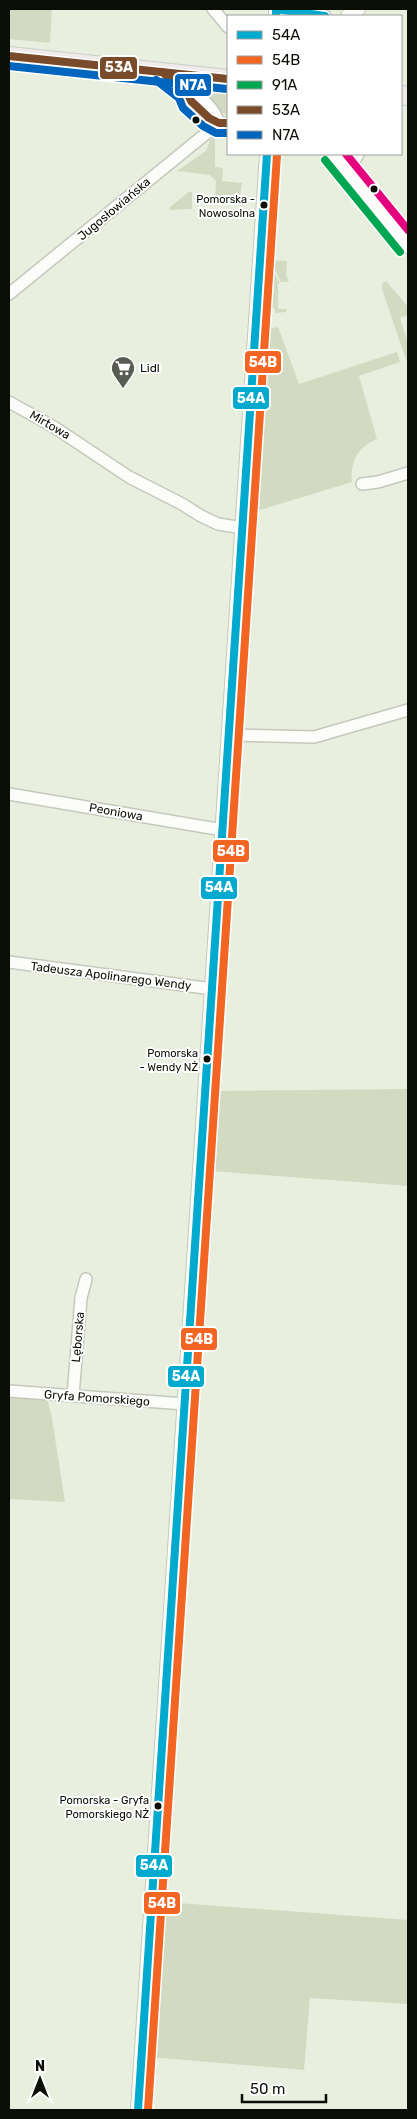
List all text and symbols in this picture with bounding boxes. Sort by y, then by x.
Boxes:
legend [227,15,402,155]
text: 54A [272,26,300,44]
text: 54B [272,51,300,69]
line badge: 53A [99,56,138,80]
text: 53A [105,59,133,76]
line badge: N7A [174,73,212,97]
text: 91A [272,76,297,94]
text: N7A [179,77,207,94]
text: 53A [272,101,300,119]
unlabelled marker [191,115,201,125]
text: N7A [272,126,299,144]
street label: Jugosłowiańska [75,175,153,243]
unlabelled marker [369,184,379,194]
place label: Pomorska - Nowosolna [196,193,255,220]
marker: Pomorska - Nowosolna [259,200,269,210]
line badge: 54B [244,350,282,374]
text: 54B [249,354,277,371]
supermarket icon: Lidl [110,355,136,389]
place label: Lidl [140,361,160,375]
line badge: 54A [232,386,270,410]
text: 54A [237,390,265,407]
street label: Mirtowa [27,408,73,442]
street label: Peoniowa [88,800,144,824]
line badge: 54B [212,839,250,863]
text: 54B [217,843,245,860]
line badge: 54A [200,876,238,900]
text: 54A [205,879,233,896]
street label: Tadeusza Apolinarego Wendy [30,959,193,993]
place label: Pomorska - Wendy NŻ [139,1047,198,1074]
marker: Pomorska - Wendy NŻ [202,1054,212,1064]
street label: Lęborska [69,1311,87,1363]
line badge: 54B [180,1327,218,1351]
text: 54B [185,1331,213,1348]
line badge: 54A [167,1365,205,1388]
text: 54A [172,1368,200,1385]
street label: Gryfa Pomorskiego [44,1387,151,1409]
place label: Pomorska - Gryfa Pomorskiego NŻ [59,1794,149,1821]
marker: Pomorska - Gryfa Pomorskiego NŻ [153,1801,163,1811]
line badge: 54A [135,1854,173,1878]
text: 54A [140,1857,168,1874]
line badge: 54B [143,1891,181,1915]
text: 54B [148,1895,176,1912]
north arrow [15,2054,65,2104]
text: N [35,2058,45,2075]
scale bar [242,2072,326,2104]
text: 50 m [250,2080,285,2098]

